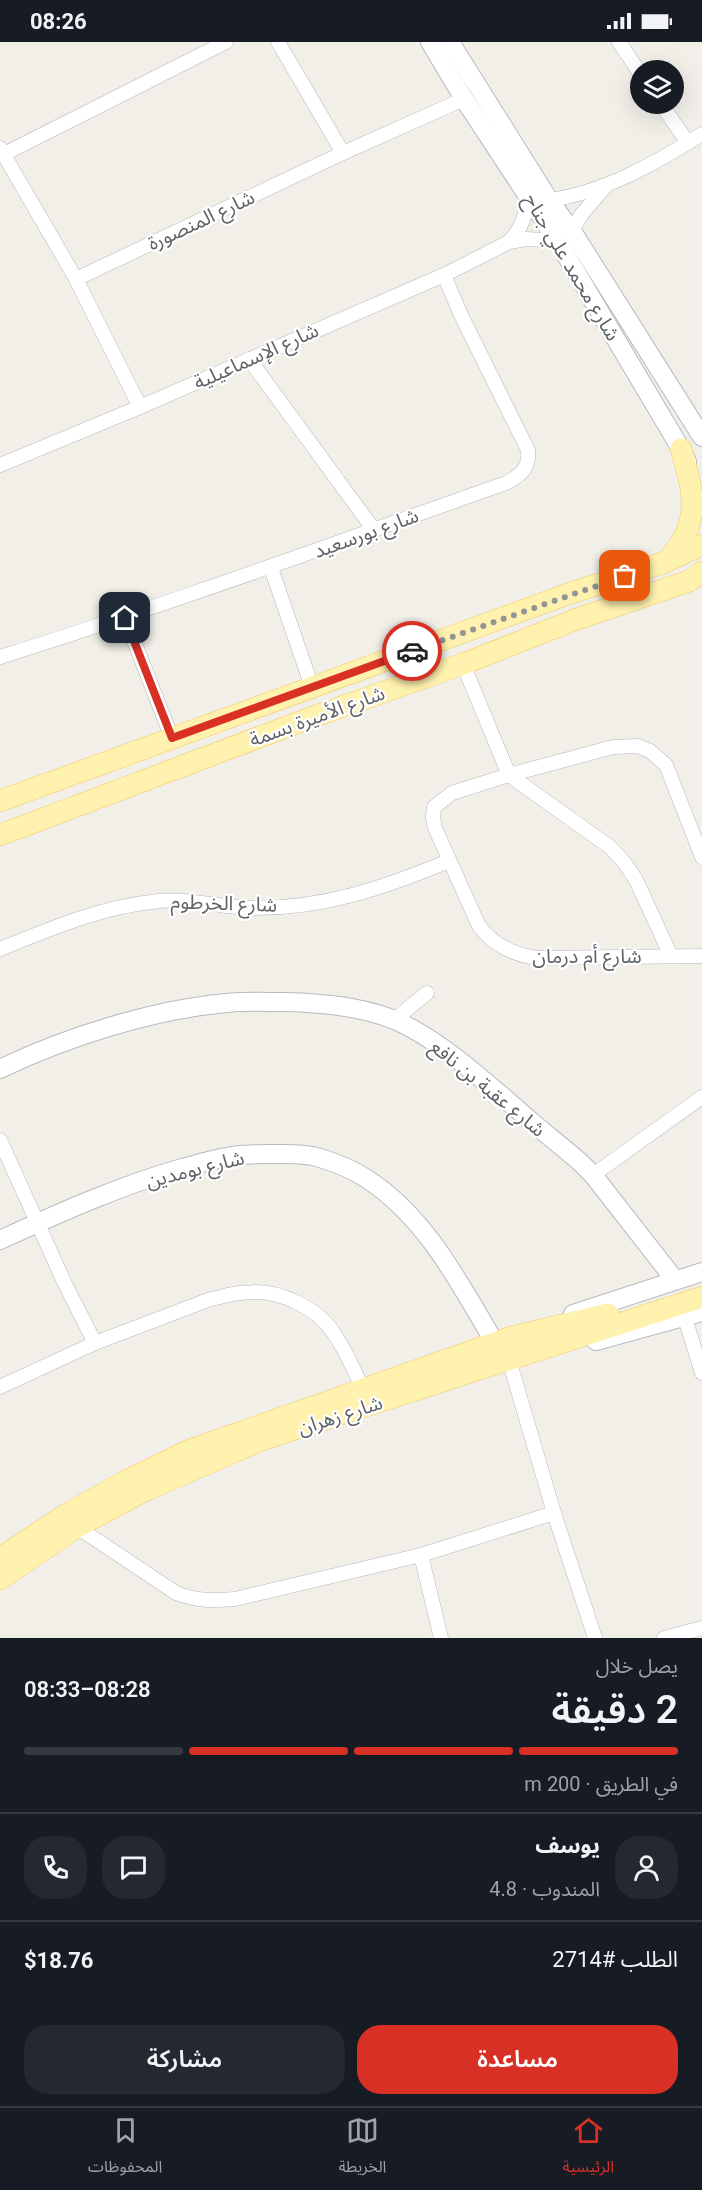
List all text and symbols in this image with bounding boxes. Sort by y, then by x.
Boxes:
text: 08:26 [30,9,87,34]
map controls [630,60,684,114]
button: layers [630,60,684,114]
street label: شارع المنصورة [144,185,260,258]
street label: شارع محمد علي جناح [516,189,625,347]
street label: شارع الإسماعيلية [190,318,323,397]
street label: شارع بورسعيد [310,503,423,566]
pin [599,550,650,601]
icon: bag [608,559,641,592]
pin [99,592,150,643]
icon: home [108,601,141,634]
courier [382,621,442,681]
icon: car [396,635,429,668]
street label: شارع الأميرة بسمة [246,680,389,754]
street label: شارع الخرطوم [170,889,278,920]
street label: شارع أم درمان [532,944,642,971]
street label: شارع عقبة بن نافع [424,1034,550,1144]
street label: شارع بومدين [143,1145,247,1196]
street label: شارع زهران [295,1390,386,1443]
text: يصل خلال [596,1654,678,1678]
text: 08:28–08:33 [24,1677,151,1702]
text: 2 دقيقة [551,1687,678,1733]
text: في الطريق · 200 m [524,1772,678,1796]
text: يوسف [535,1833,600,1858]
button: phone [24,1836,87,1899]
button: chat [102,1836,165,1899]
button: person [615,1836,678,1899]
text: المندوب · 4.8 [489,1877,600,1901]
text: الطلب #2714 [552,1947,678,1972]
text: $18.76 [24,1948,94,1973]
button: مشاركة [24,2025,345,2094]
button: مساعدة [357,2025,678,2094]
tab: المحفوظات [88,2114,162,2184]
tab: الخريطة [338,2114,386,2184]
tab: الرئيسية [563,2114,614,2184]

